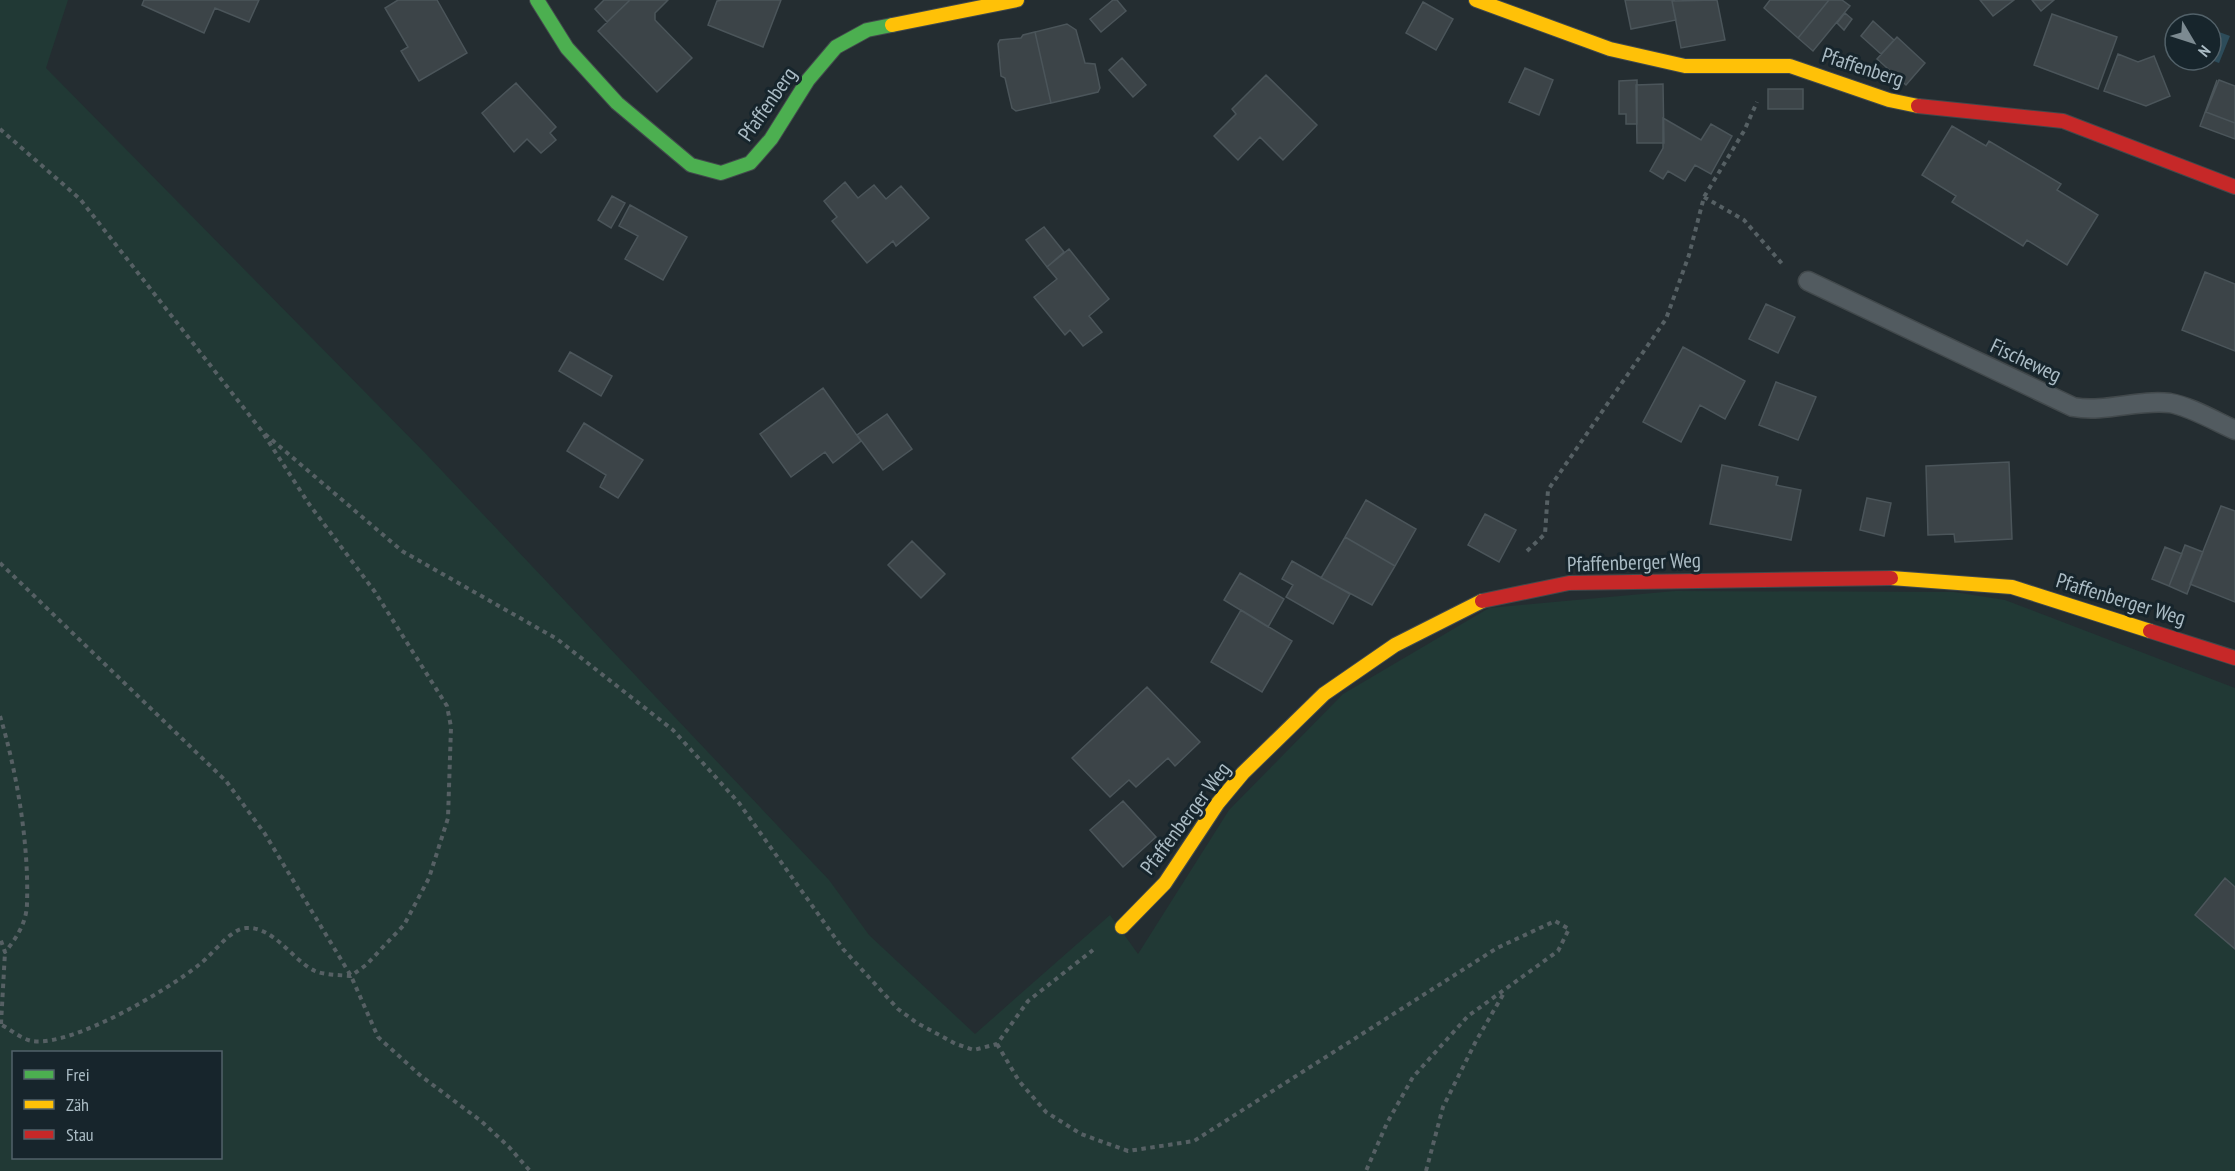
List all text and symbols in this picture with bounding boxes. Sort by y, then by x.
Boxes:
north arrow [2163,12,2223,72]
street label: Pfaffenberg [1819,41,1907,93]
text: N [2194,42,2215,61]
street label: Pfaffenberg [732,62,802,146]
street label: Fischeweg [1986,332,2066,388]
street label: Pfaffenberger Weg [1567,546,1701,578]
street label: Pfaffenberger Weg [2053,567,2189,631]
street label: Pfaffenberger Weg [1134,756,1236,880]
legend [12,1051,222,1159]
text: Frei [66,1063,90,1086]
text: Zäh [66,1093,89,1116]
text: Stau [66,1123,94,1146]

